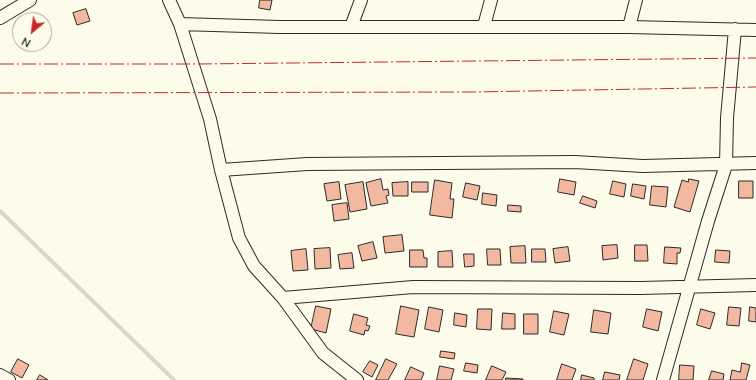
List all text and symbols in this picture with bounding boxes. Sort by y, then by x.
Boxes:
north arrow [12,12,52,52]
text: N [19,34,34,51]

